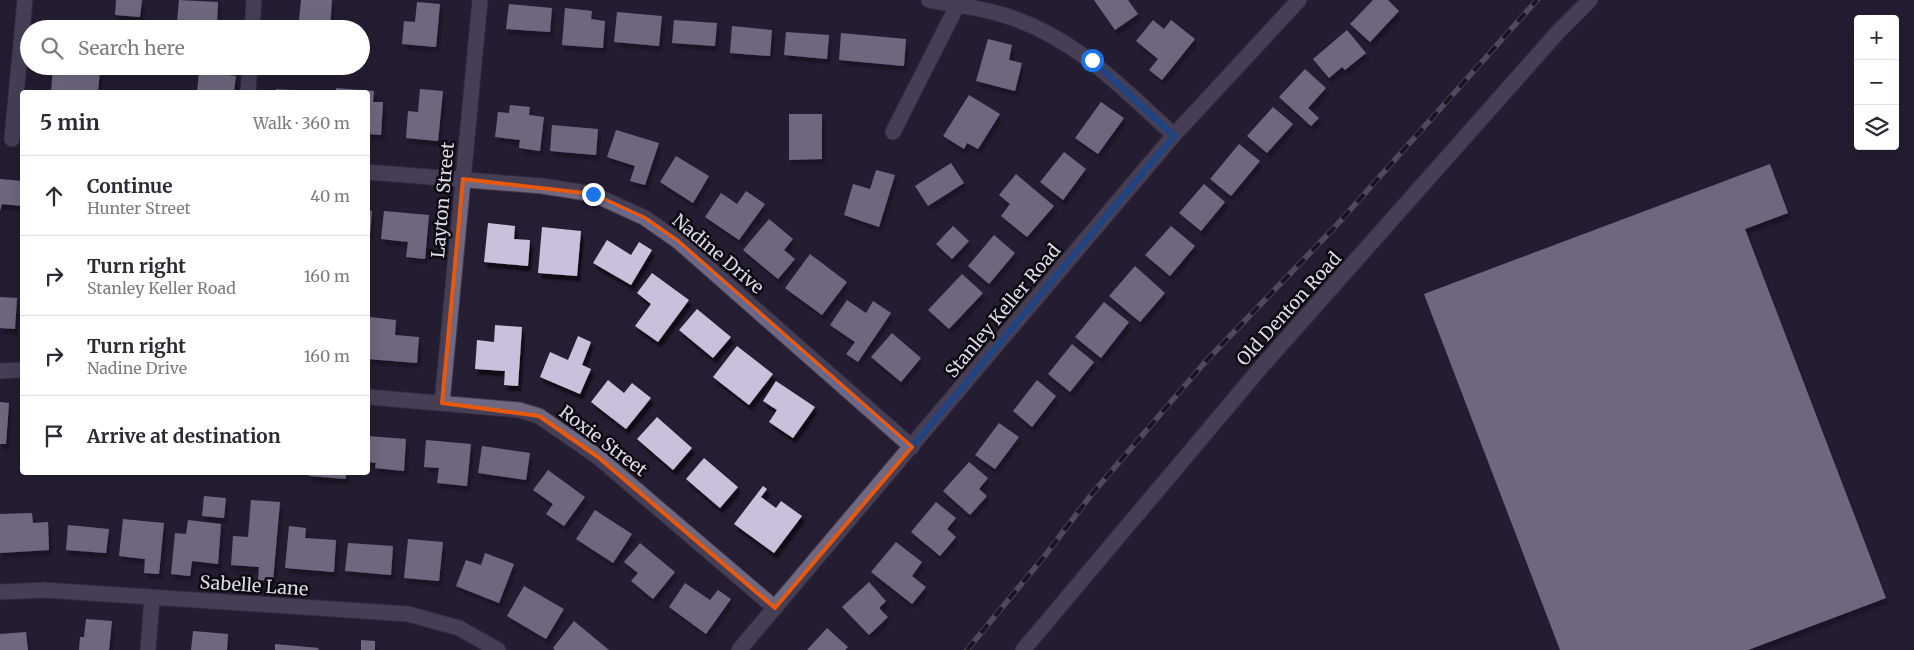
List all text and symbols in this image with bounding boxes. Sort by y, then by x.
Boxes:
map controls [1854,15,1899,150]
button: + [1854,15,1899,60]
search box [20,20,370,75]
icon: search [38,34,66,62]
text: Search here [78,36,185,60]
route start [1081,49,1104,72]
button: − [1854,60,1899,105]
button: layers [1854,105,1899,150]
text: 5 min [40,109,100,136]
text: Walk · 360 m [253,113,350,133]
street label: Layton Street [426,141,459,259]
text: Continue [87,174,173,198]
icon: ahead [40,182,68,210]
route end [582,183,605,206]
text: 40 m [310,186,350,206]
text: Hunter Street [87,198,191,218]
street label: Nadine Drive [668,209,769,299]
street label: Stanley Keller Road [940,239,1065,382]
street label: Old Denton Road [1231,247,1346,370]
text: Turn right [87,254,186,278]
icon: right [40,262,68,290]
text: 160 m [304,266,350,286]
text: Stanley Keller Road [87,278,236,298]
text: Turn right [87,334,186,358]
icon: right [40,342,68,370]
text: 160 m [304,346,350,366]
text: Nadine Drive [87,358,187,378]
street label: Roxie Street [555,400,652,481]
icon: arrive [40,422,68,450]
text: Arrive at destination [87,424,281,448]
street label: Sabelle Lane [199,570,309,601]

